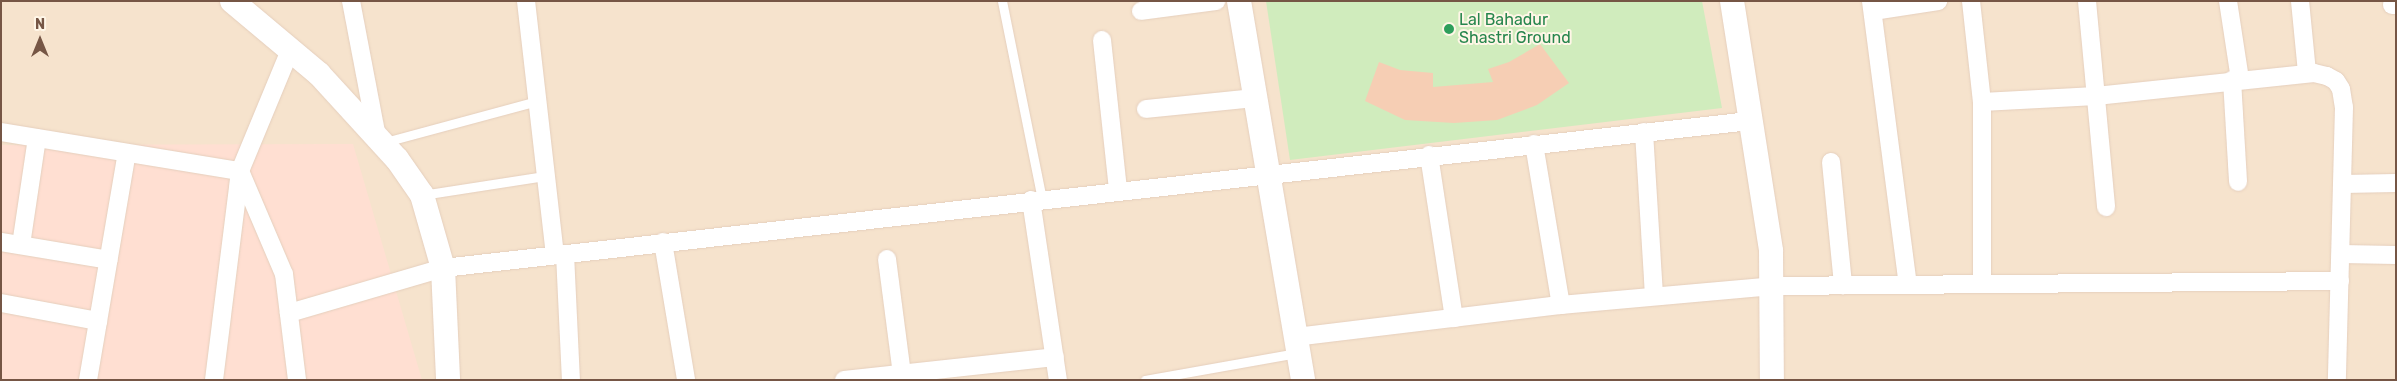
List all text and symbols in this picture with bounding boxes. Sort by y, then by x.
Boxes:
place label: Lal Bahadur Shastri Ground [1459,10,1571,48]
north arrow [15,15,65,65]
text: N [35,16,45,33]
marker: Lal Bahadur Shastri Ground [1443,23,1455,35]

